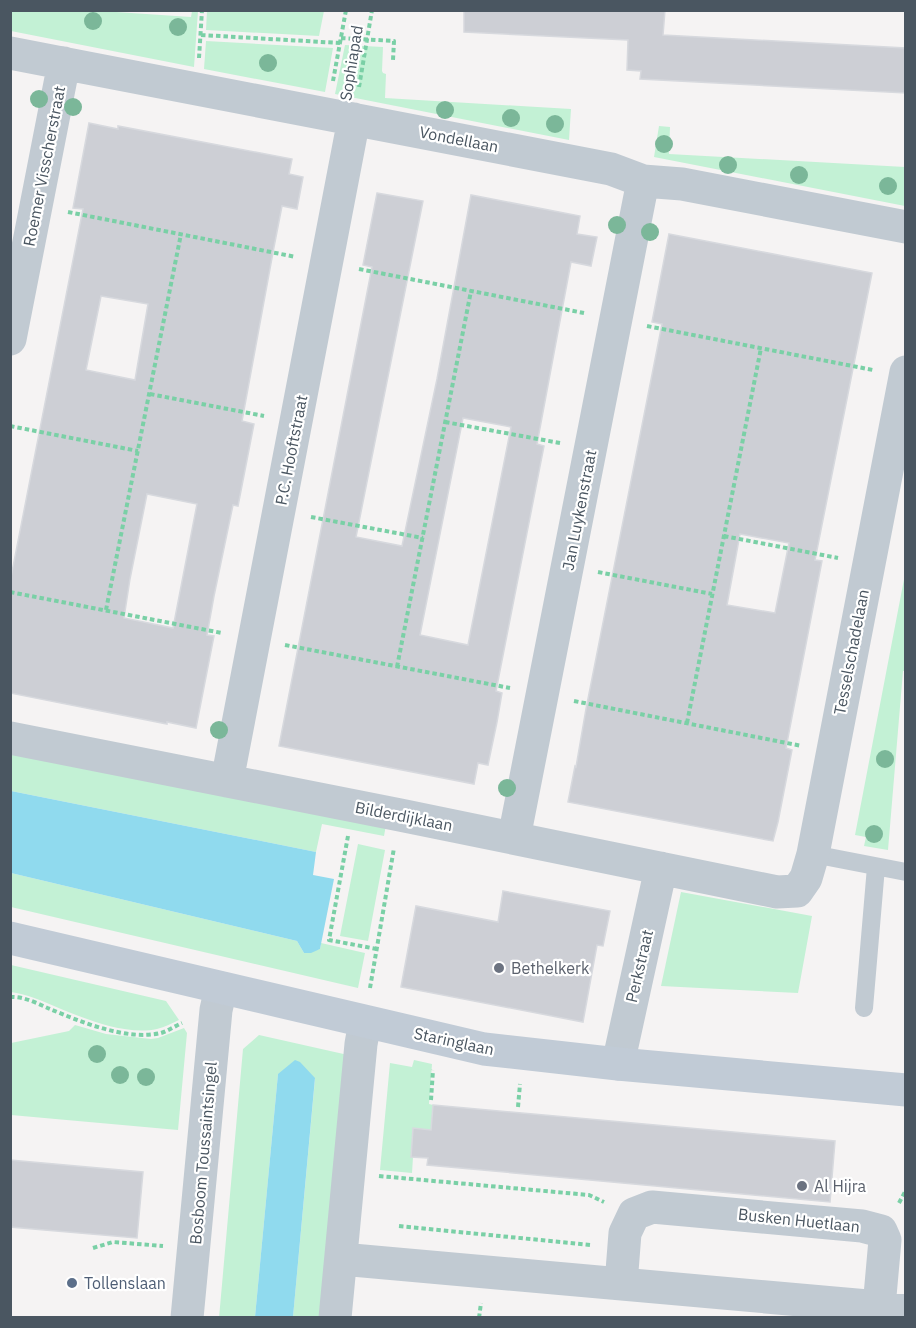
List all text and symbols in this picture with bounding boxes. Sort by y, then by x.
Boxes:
street label: Sophiapad [335,24,367,102]
street label: Roemer Visscherstraat [19,84,69,248]
street label: Vondellaan [418,122,500,156]
street label: P.C. Hooftstraat [271,393,311,507]
street label: Jan Luykenstraat [558,448,600,572]
street label: Tesselschadelaan [829,587,873,717]
street label: Bilderdijklaan [354,797,454,835]
street label: Perkstraat [621,928,657,1004]
place label: Bethelkerk [511,958,590,978]
marker: Bethelkerk [492,961,506,975]
street label: Staringlaan [412,1023,496,1059]
street label: Bosboom Toussaintsingel [185,1061,221,1245]
place label: Al Hijra [814,1176,867,1196]
marker: Al Hijra [795,1179,809,1193]
street label: Busken Huetlaan [737,1204,861,1236]
place label: Tollenslaan [84,1273,166,1293]
marker: Tollenslaan [65,1276,79,1290]

